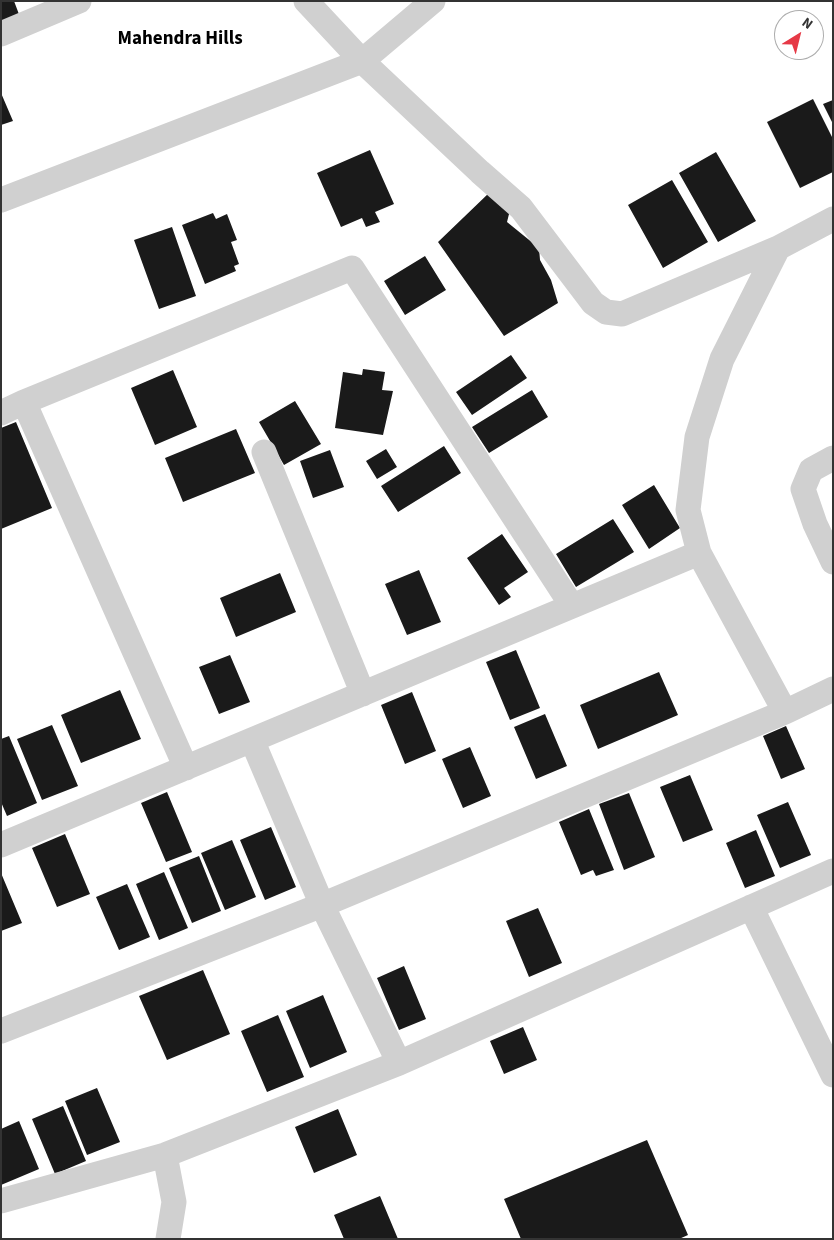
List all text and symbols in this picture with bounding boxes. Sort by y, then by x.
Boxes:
north arrow [774,10,824,60]
text: N [798,13,817,35]
district label: Mahendra Hills [117,29,243,51]

